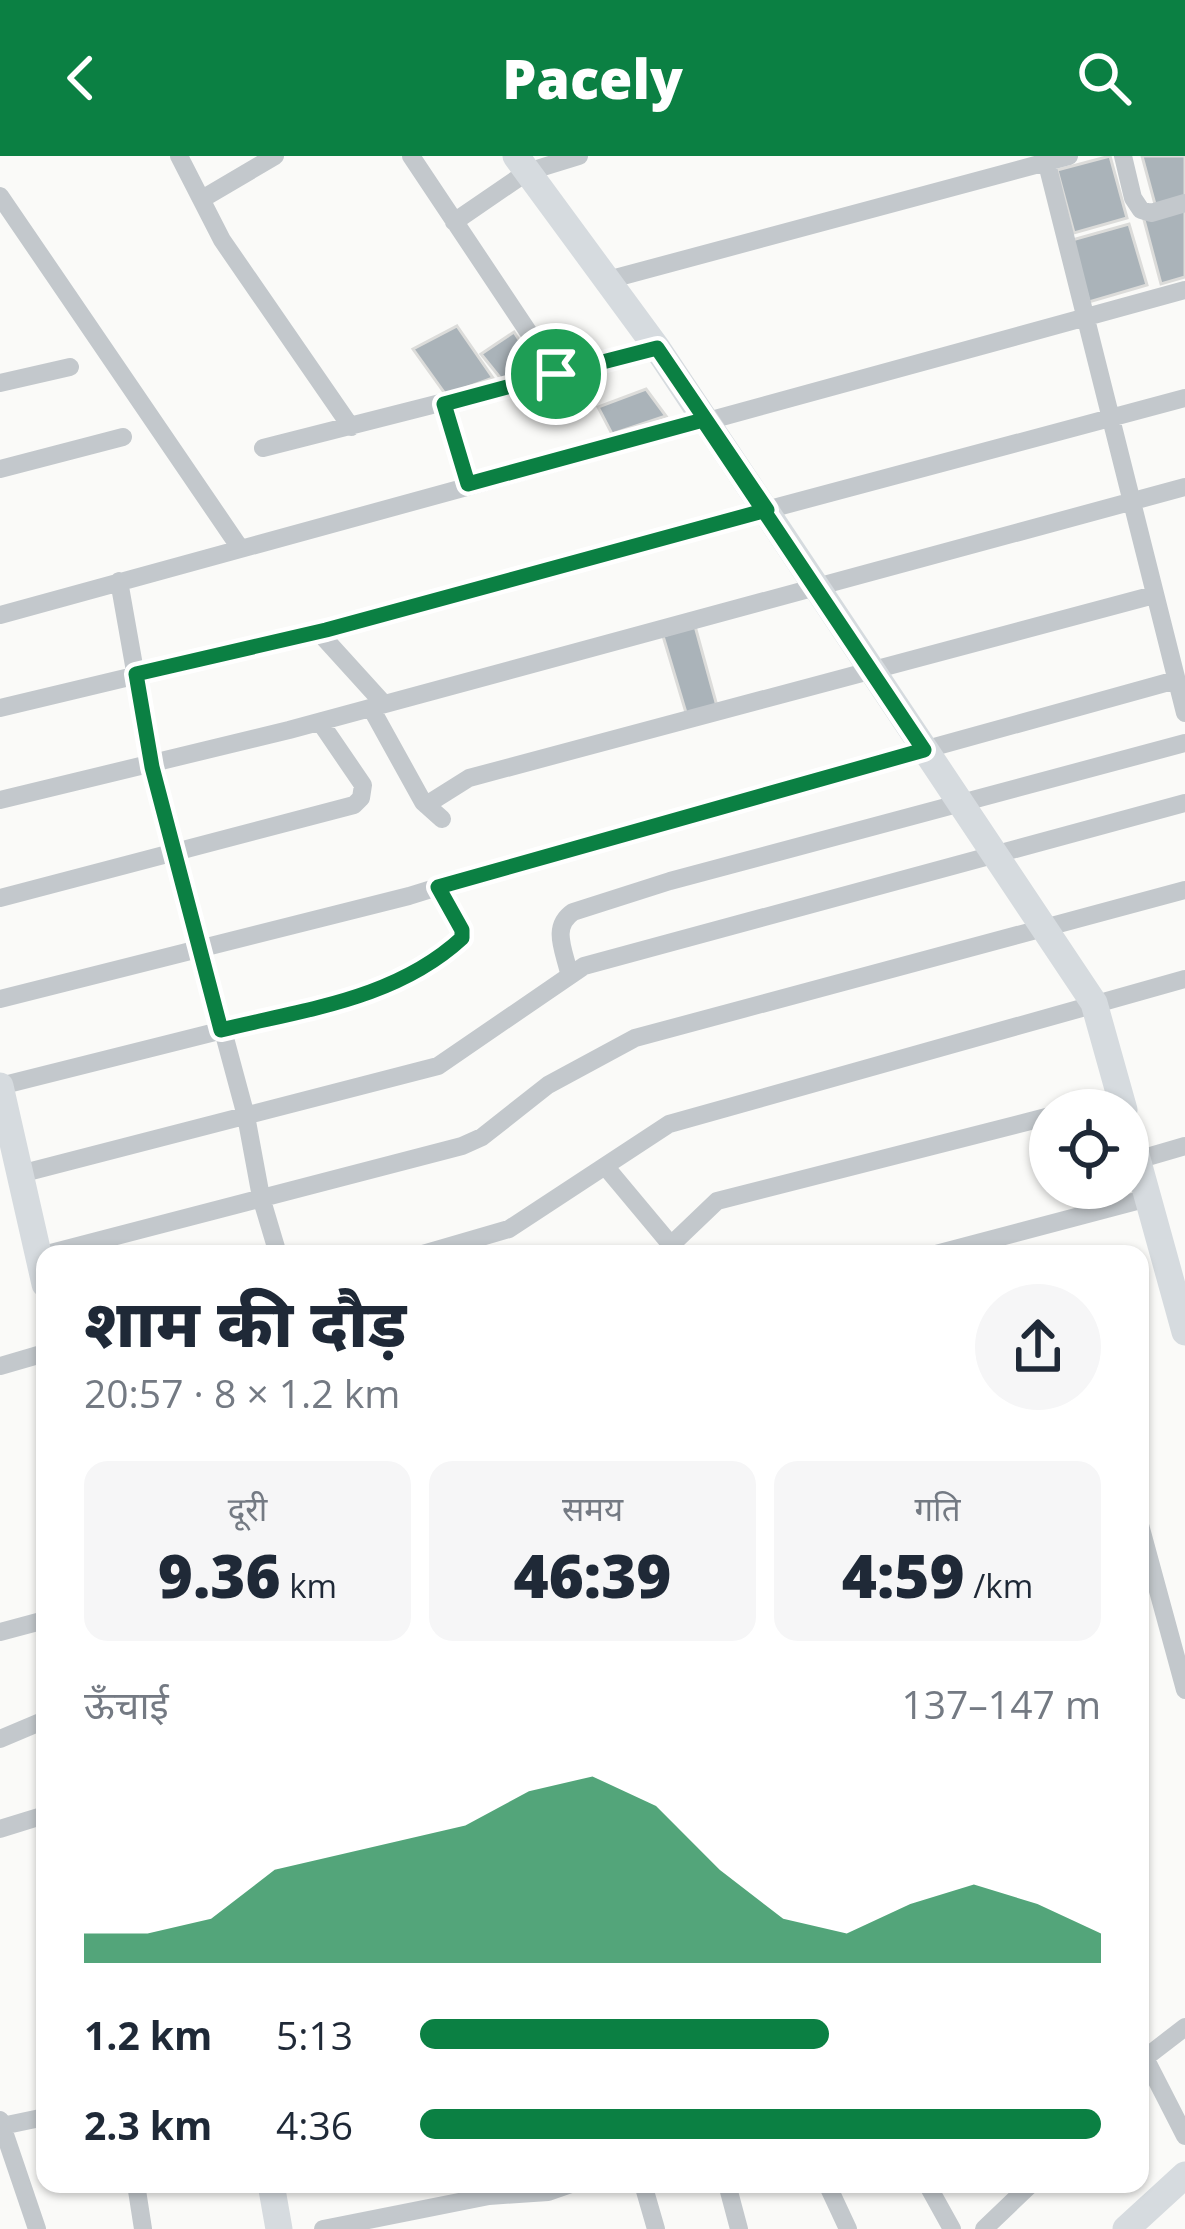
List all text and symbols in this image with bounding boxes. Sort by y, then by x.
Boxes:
text: Pacely [502,41,683,115]
icon: back [48,45,114,111]
icon: search [1071,45,1137,111]
pin [505,323,607,425]
icon: arrive [523,341,589,407]
map controls [1029,1089,1149,1209]
button: locate [1029,1089,1149,1209]
text: शाम की दौड़ [84,1276,406,1366]
button: share [975,1284,1101,1410]
text: 20:57 · 8 × 1.2 km [84,1366,400,1419]
text: दूरी [228,1486,267,1531]
text: समय [562,1486,623,1531]
text: गति [915,1486,960,1531]
text: 9.36 [158,1534,281,1616]
text: 46:39 [514,1534,671,1616]
text: 4:59 [842,1534,965,1616]
text: km [281,1563,337,1608]
text: /km [965,1563,1033,1608]
text: ऊँचाई [84,1677,169,1730]
text: 137–147 m [901,1677,1101,1730]
text: 1.2 km [84,2008,212,2061]
text: 5:13 [276,2008,353,2061]
text: 2.3 km [84,2098,212,2151]
text: 4:36 [276,2098,353,2151]

